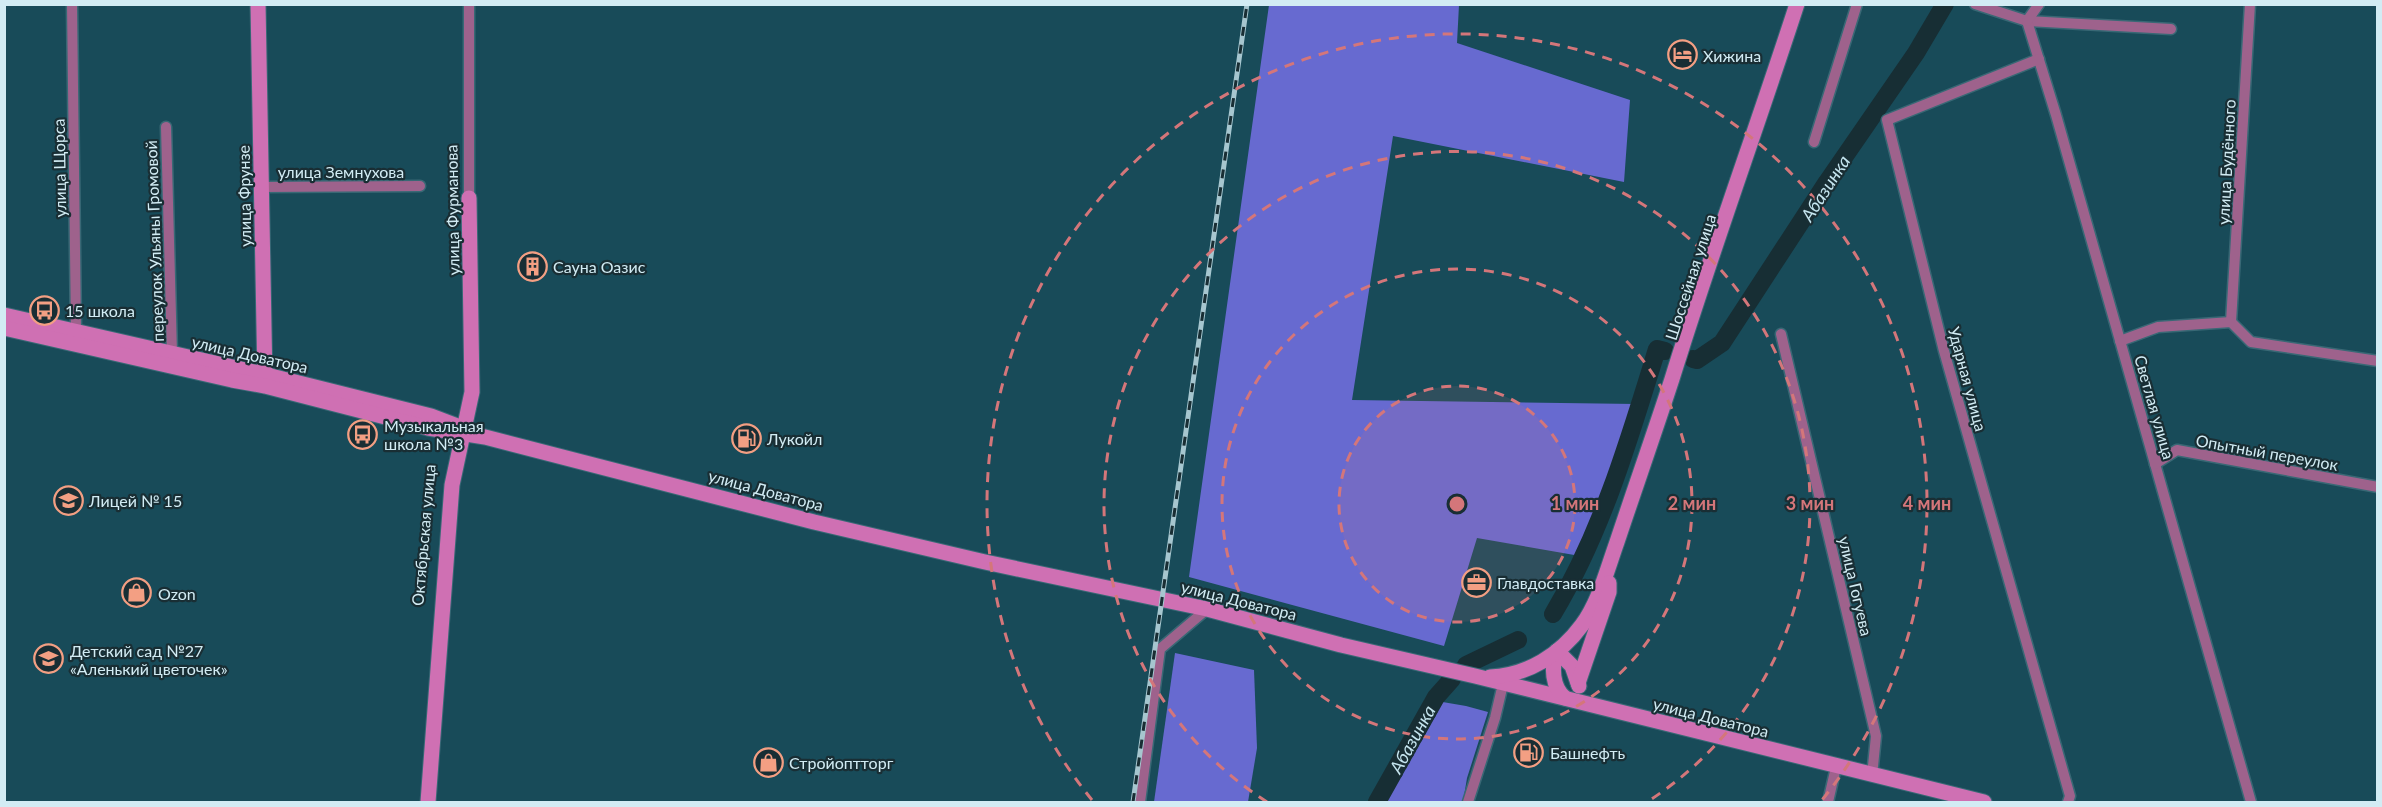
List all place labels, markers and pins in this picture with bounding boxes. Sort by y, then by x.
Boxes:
hotel icon: Хижина [1666,39,1698,71]
place label: Хижина [1703,46,1761,65]
building icon: Сауна Оазис [516,250,548,282]
place label: Сауна Оазис [553,257,646,276]
bus stop icon: 15 школа [28,294,60,326]
place label: 15 школа [65,301,135,320]
place label: Музыкальная школа №3 [384,416,484,453]
bus stop icon: Музыкальная школа №3 [347,418,379,450]
fuel station icon: Лукойл [730,422,762,454]
place label: Лукойл [766,429,822,448]
school or university icon: Лицей № 15 [52,484,84,516]
place label: Лицей № 15 [88,491,182,510]
centre of rings [1447,494,1467,514]
office icon: Главдоставка [1460,566,1492,598]
place label: Главдоставка [1497,573,1594,592]
shop icon: Ozon [121,577,153,609]
place label: Ozon [158,584,196,603]
place label: Детский сад №27 «Аленький цветочек» [70,641,228,678]
school or university icon: Детский сад №27 «Аленький цветочек» [33,643,65,675]
fuel station icon: Башнефть [1513,736,1545,768]
place label: Башнефть [1550,743,1625,762]
shop icon: Стройоптторг [752,746,784,778]
place label: Стройоптторг [789,753,894,772]

